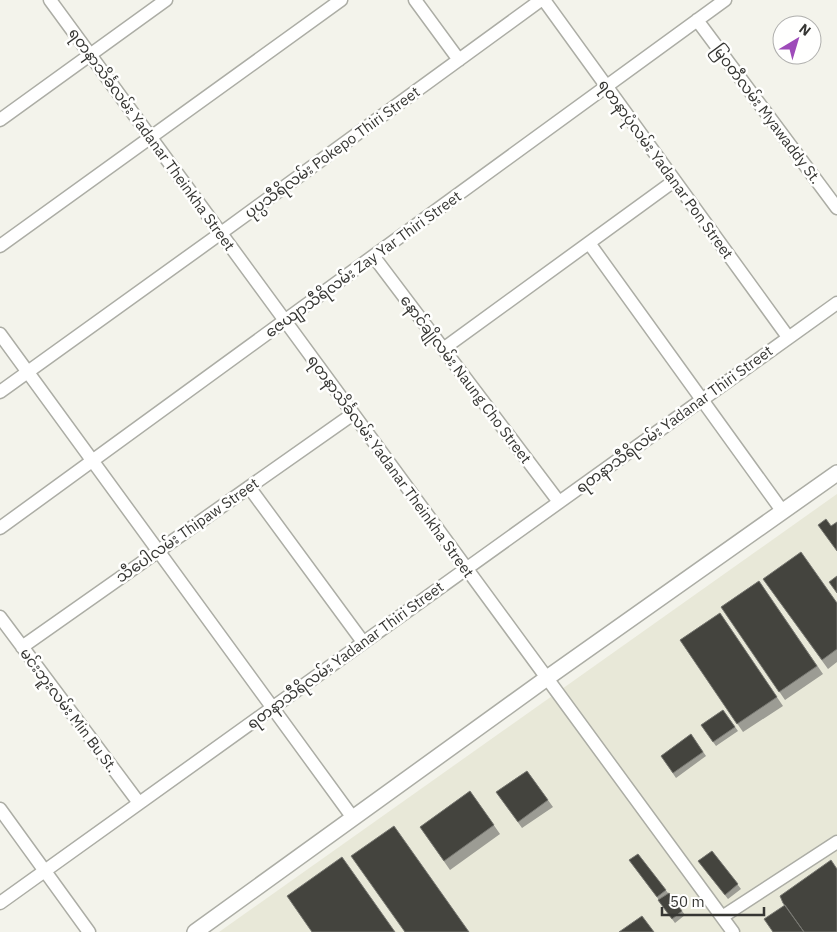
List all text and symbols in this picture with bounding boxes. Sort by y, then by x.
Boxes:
north arrow [772,15,822,65]
text: N [795,20,815,40]
street label: ရတနာသိင်္ခလမ်း Yadanar Theinkha Street [62,24,239,256]
street label: မြဝတီလမ်း Myawaddy St. [706,41,826,189]
street label: ရတနာပုံလမ်း Yadanar Pon Street [592,76,738,264]
street label: ပုပ္ပသီရိလမ်း Pokepo Thiri Street [241,82,425,225]
street label: ဇေယျာသီရိလမ်း Zay Yar Thiri Street [261,186,467,344]
street label: နောင်ချိုလမ်း Naung Cho Street [394,291,536,469]
street label: ရတနာသီရိလမ်း Yadanar Thiri Street [572,341,778,499]
street label: ရတနာသိင်္ခလမ်း Yadanar Theinkha Street [301,351,478,583]
street label: သီပေါလမ်း Thipaw Street [112,474,262,586]
street label: ရတနာသီရိလမ်း Yadanar Thiri Street [243,577,449,735]
street label: မင်းဘူးလမ်း Min Bu St. [14,644,122,778]
scale bar [662,884,764,916]
text: 50 m [670,892,705,911]

